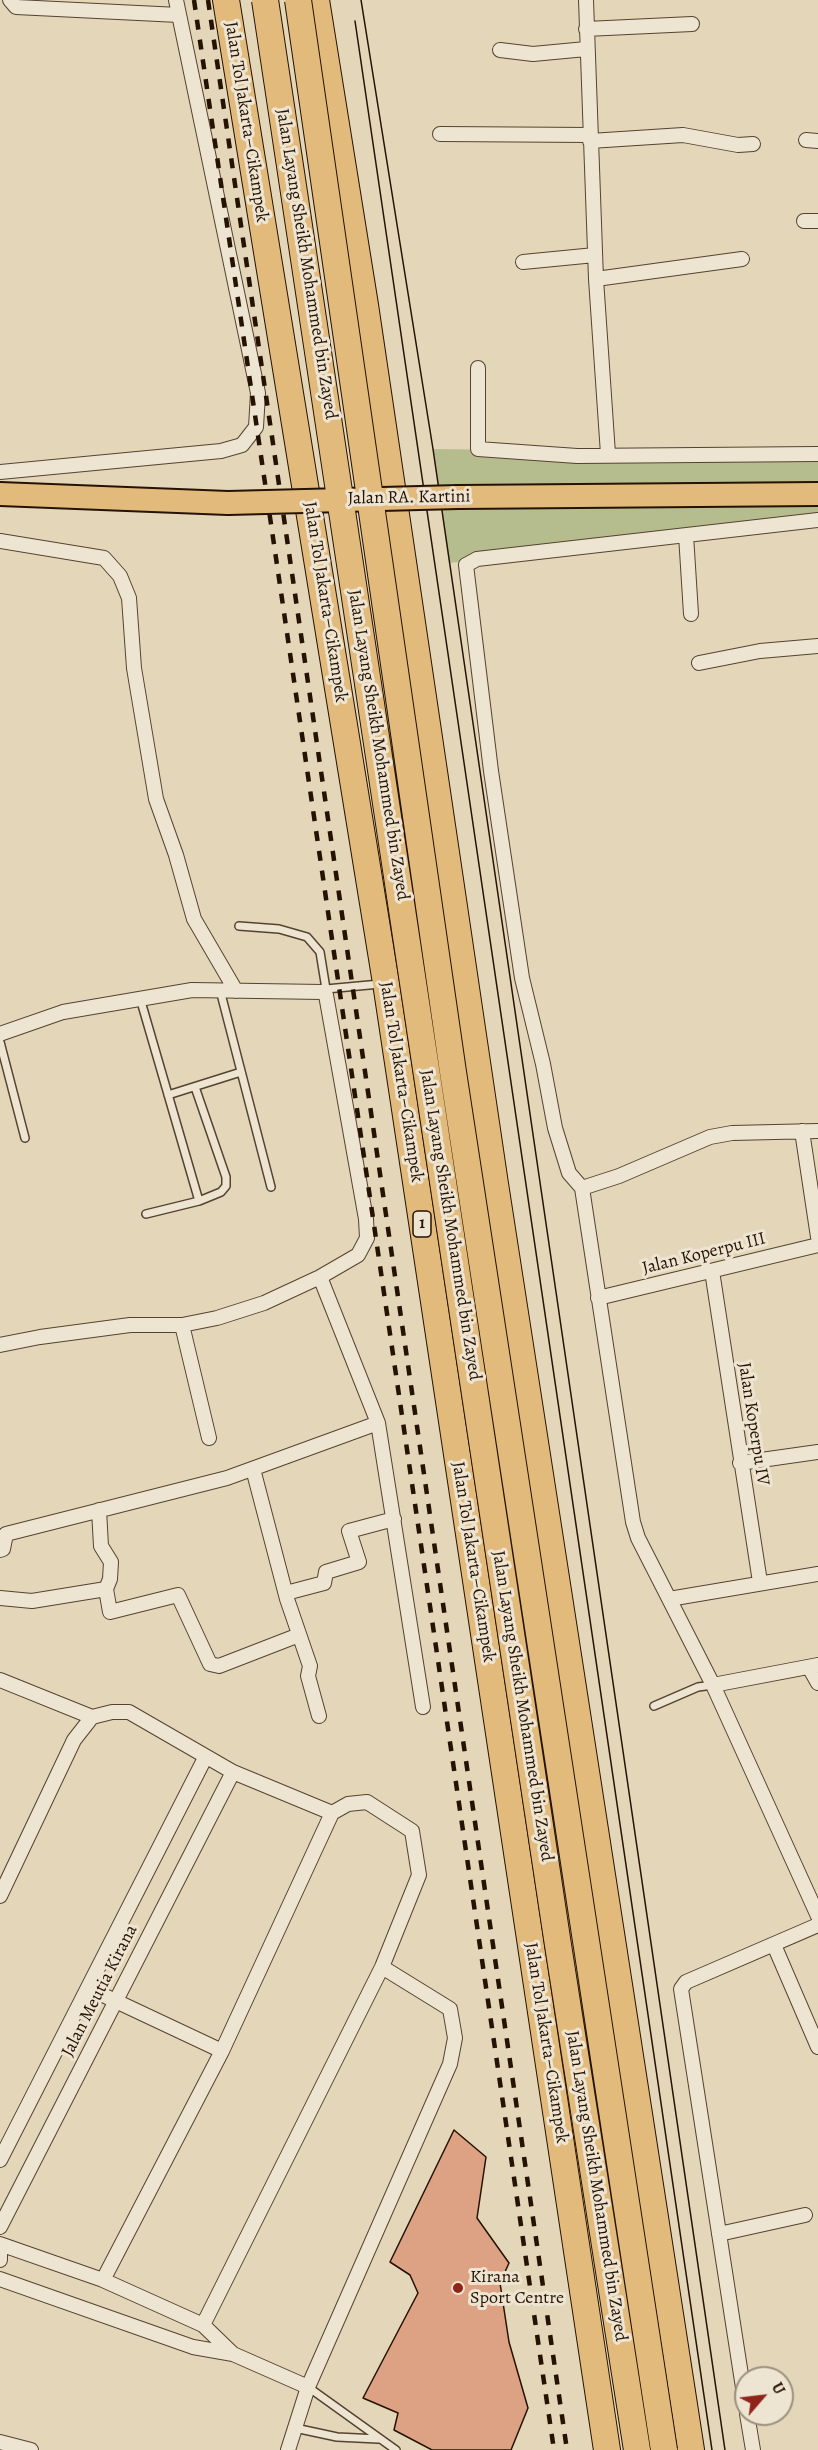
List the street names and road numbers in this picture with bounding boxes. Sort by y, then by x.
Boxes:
street label: Jalan Tol Jakarta–Cikampek [219,20,273,224]
street label: Jalan Layang Sheikh Mohammed bin Zayed [271,107,341,421]
street label: Jalan RA. Kartini [347,486,471,510]
street label: Jalan Tol Jakarta–Cikampek [298,500,352,704]
street label: Jalan Layang Sheikh Mohammed bin Zayed [343,588,413,902]
street label: Jalan Tol Jakarta–Cikampek [374,980,428,1184]
street label: Jalan Layang Sheikh Mohammed bin Zayed [415,1068,485,1382]
road number: 1 [413,1211,431,1237]
street label: Jalan Koperpu III [640,1228,768,1280]
street label: Jalan Koperpu IV [733,1361,773,1487]
street label: Jalan Tol Jakarta–Cikampek [446,1460,500,1664]
street label: Jalan Layang Sheikh Mohammed bin Zayed [487,1549,557,1863]
street label: Jalan Meutia Kirana [57,1921,143,2061]
street label: Jalan Tol Jakarta–Cikampek [519,1941,573,2145]
street label: Jalan Layang Sheikh Mohammed bin Zayed [561,2029,631,2343]

